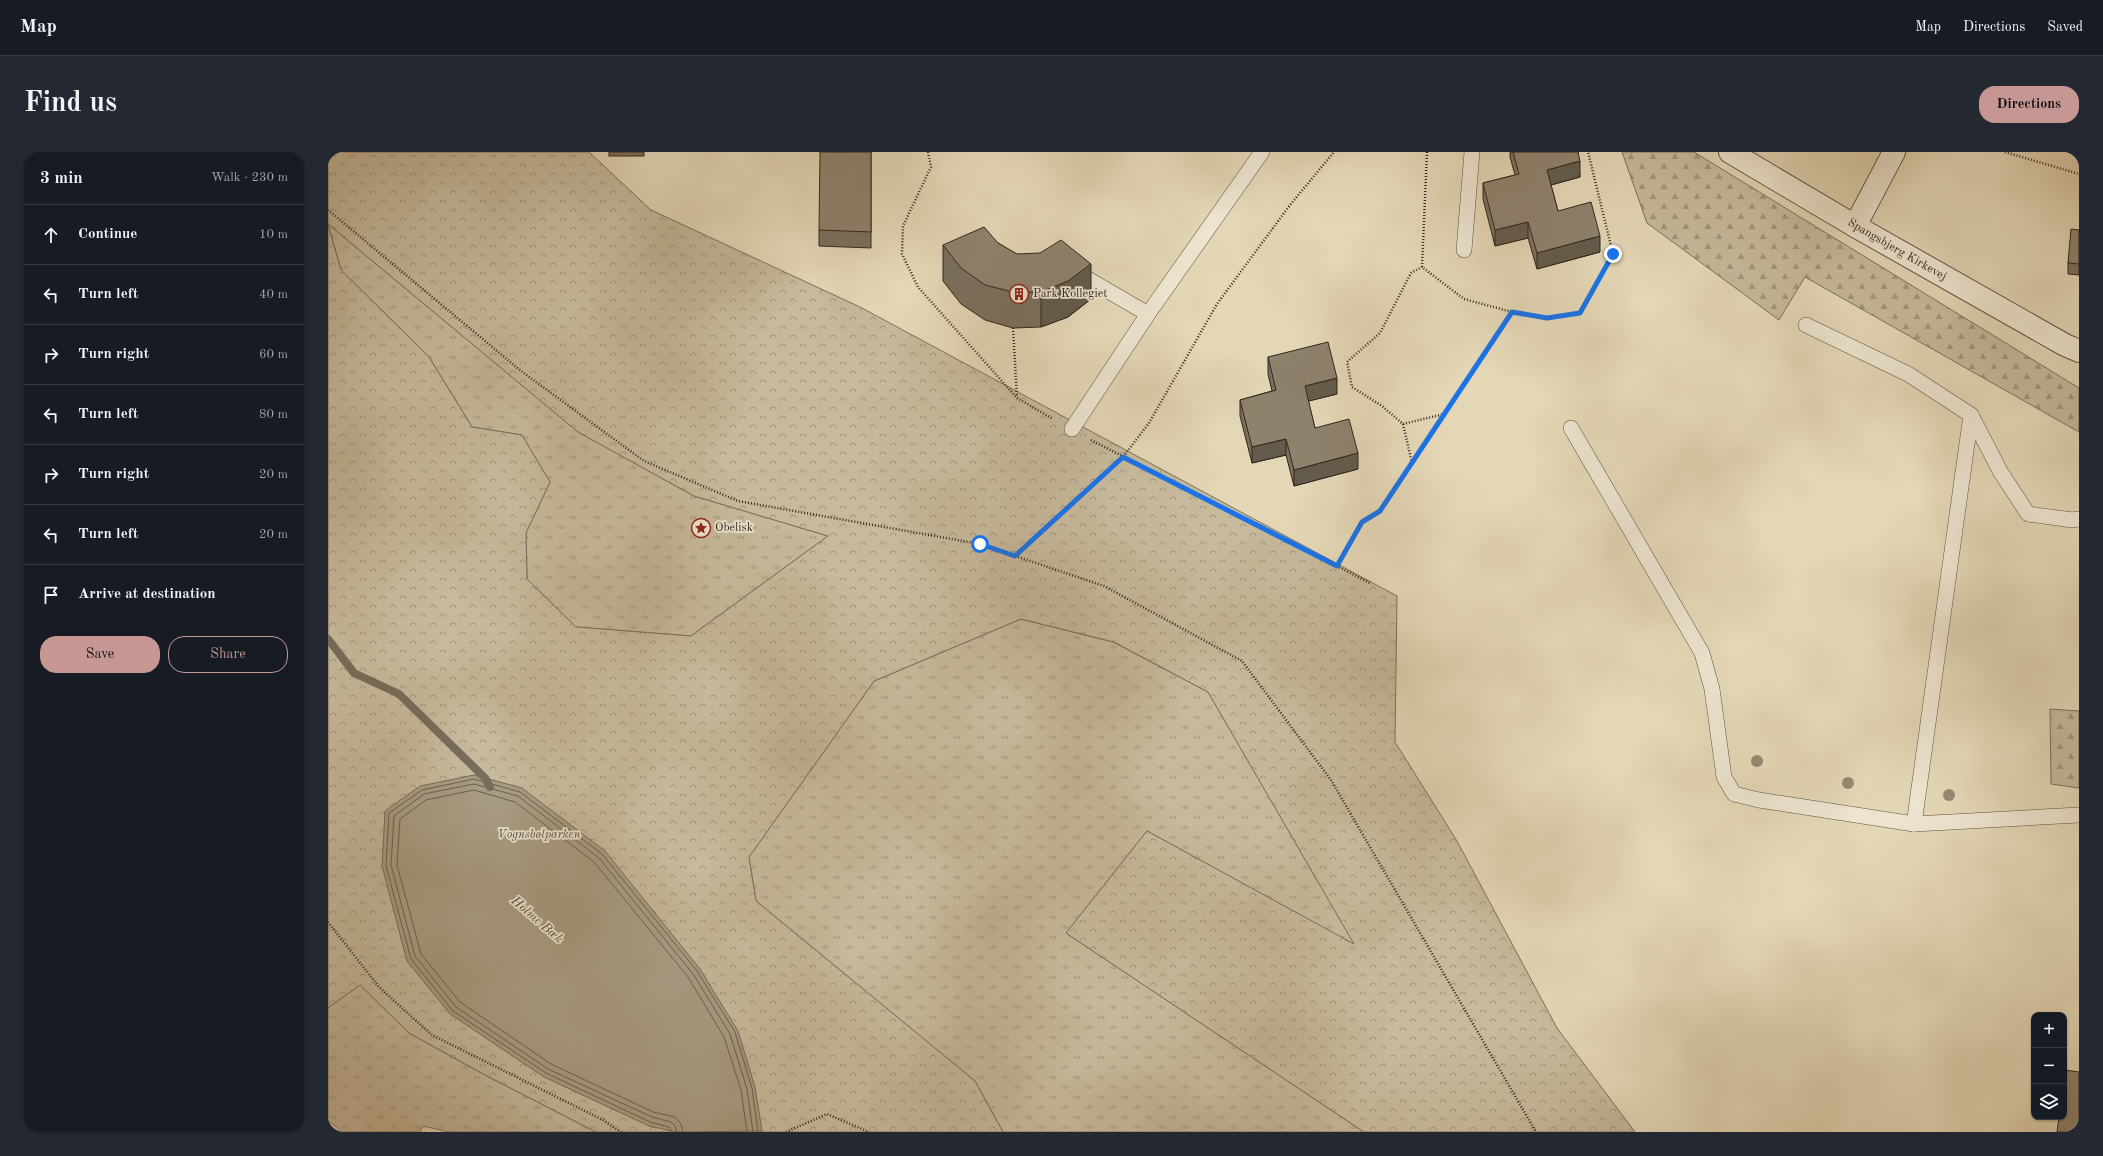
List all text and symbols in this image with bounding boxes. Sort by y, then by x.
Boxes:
text: Map [20,18,57,37]
text: Map [1915,20,1941,34]
text: Directions [1963,20,2025,34]
text: Saved [2047,20,2083,34]
button: Directions [1979,86,2079,123]
text: Find us [24,90,117,118]
text: 3 min [40,170,83,187]
text: Walk · 230 m [211,171,288,184]
street label: Spangsbjerg Kirkevej [1845,217,1949,283]
icon: ahead [40,224,62,246]
text: Continue [78,227,137,242]
text: 10 m [259,228,288,241]
route end [1604,245,1622,263]
building icon: Park Kollegiet [1008,283,1030,305]
icon: left [40,284,62,306]
text: Turn left [78,287,138,302]
text: 40 m [259,288,288,301]
place label: Park Kollegiet [1033,288,1108,300]
icon: right [40,344,62,366]
text: Turn right [78,347,149,362]
text: 60 m [259,348,288,361]
icon: left [40,404,62,426]
text: Turn left [78,407,138,422]
text: 80 m [259,408,288,421]
icon: right [40,464,62,486]
text: Turn right [78,467,149,482]
text: 20 m [259,468,288,481]
place icon: Obelisk [690,517,712,539]
place label: Obelisk [715,522,753,534]
icon: left [40,524,62,546]
text: Turn left [78,527,138,542]
text: 20 m [259,528,288,541]
route start [971,535,989,553]
icon: arrive [40,584,62,606]
text: Arrive at destination [78,587,216,602]
button: Save [40,636,160,673]
button: Share [168,636,288,673]
park label: Vognsbølparken [498,829,581,841]
water label: Holme Bæk [508,893,565,946]
map controls [2031,1012,2067,1120]
button: + [2031,1012,2067,1048]
button: − [2031,1048,2067,1084]
button: layers [2031,1084,2067,1120]

